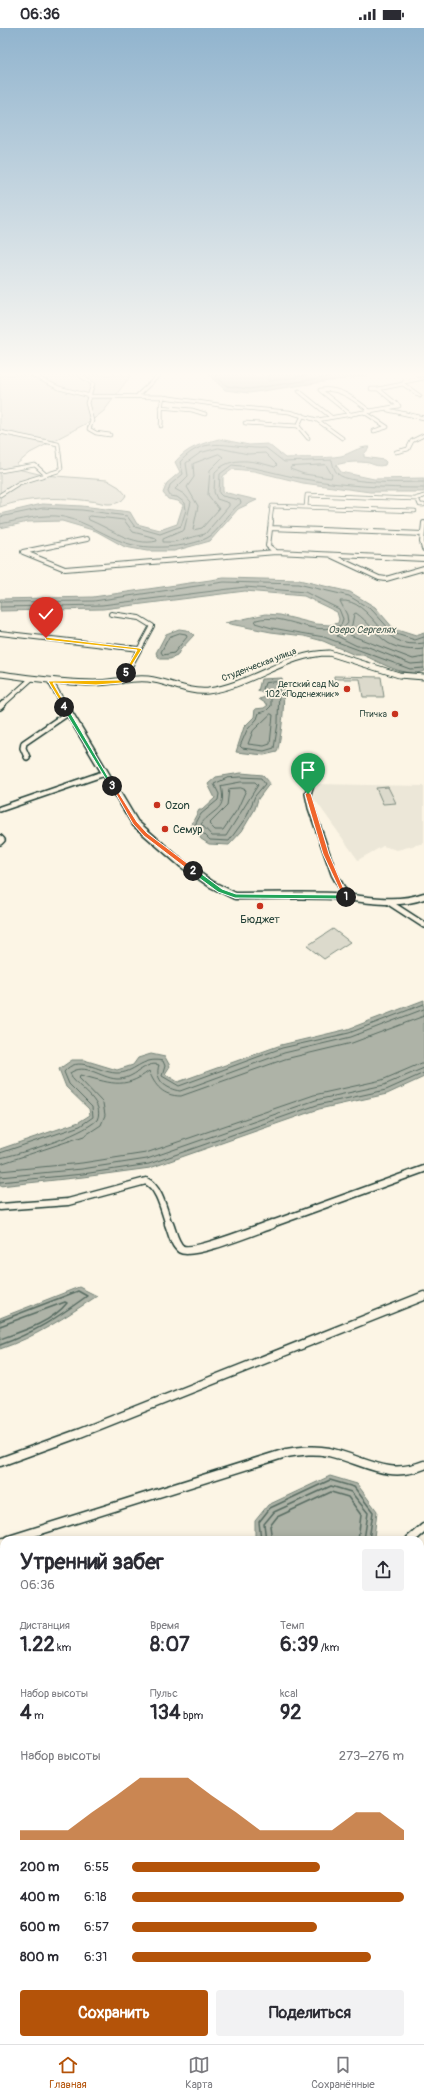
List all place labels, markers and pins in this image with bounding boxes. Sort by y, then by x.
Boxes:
pin [29,597,63,638]
pin: 5 [116,663,136,683]
place label: Детский сад № 102 «Подснежник» [265,679,339,700]
marker: Детский сад № 102 «Подснежник» [342,684,352,694]
pin: 4 [54,697,74,717]
place label: Птичка [360,709,387,720]
marker: Птичка [390,709,400,719]
pin [291,753,325,794]
pin: 3 [102,776,122,796]
place label: Ozon [165,799,190,812]
marker: Ozon [152,800,162,810]
place label: Семур [173,823,202,836]
marker: Семур [160,824,170,834]
pin: 2 [183,861,203,881]
pin: 1 [336,887,356,907]
marker: Бюджет [255,901,265,911]
place label: Бюджет [240,913,280,926]

